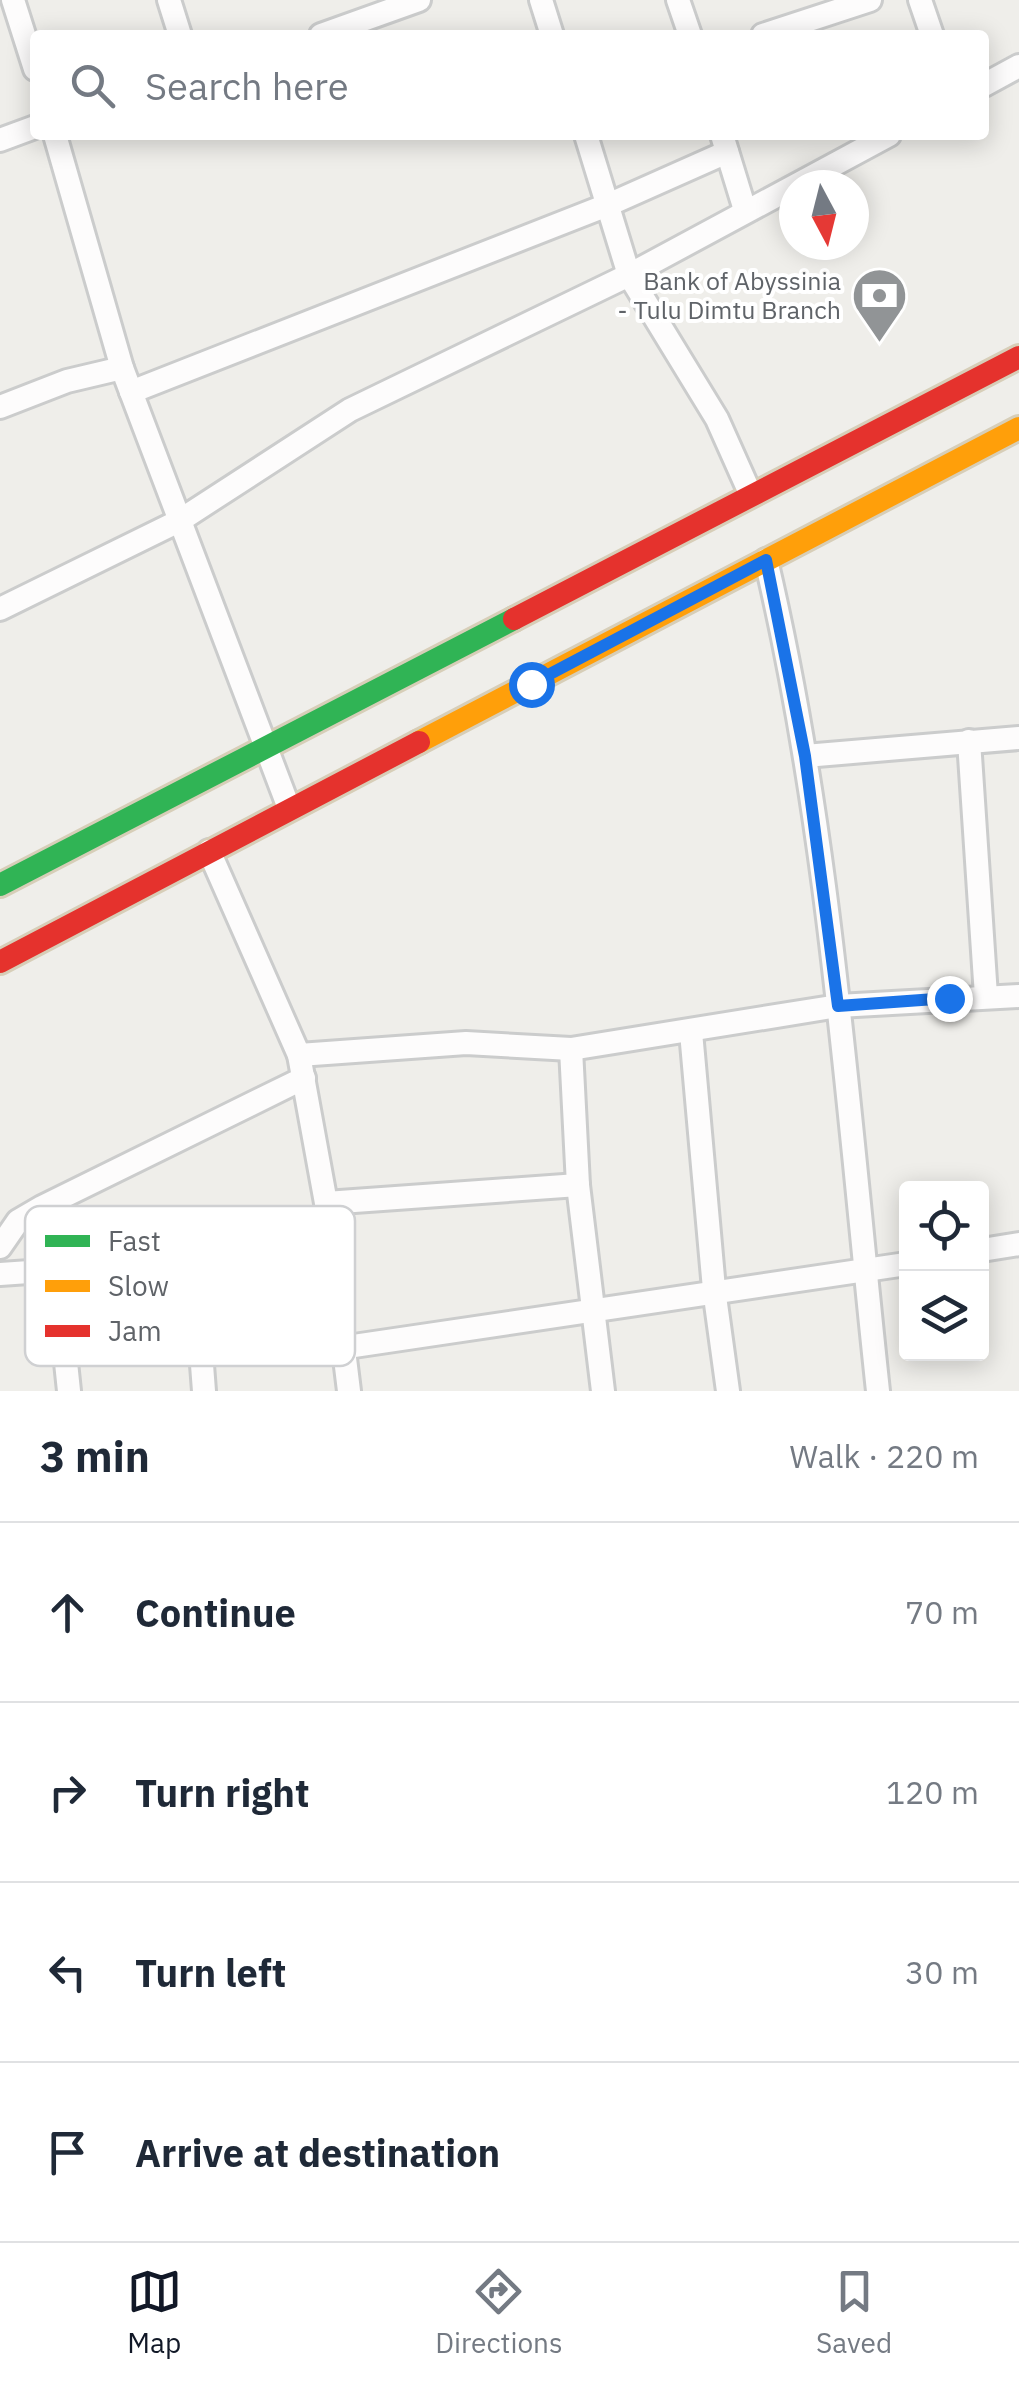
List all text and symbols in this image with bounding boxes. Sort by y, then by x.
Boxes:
search box [30,30,989,140]
icon: search [65,58,120,113]
text: Search here [145,61,349,110]
north arrow [779,170,869,260]
place label: Bank of Abyssinia - Tulu Dimtu Branch [618,264,841,326]
bank icon: Bank of Abyssinia - Tulu Dimtu Branch [850,265,910,344]
route start [509,662,555,708]
route end [927,976,973,1022]
map controls [899,1181,989,1361]
button: locate [899,1181,989,1271]
legend [25,1206,355,1366]
text: Fast [108,1222,161,1259]
text: Slow [108,1267,169,1304]
button: layers [899,1271,989,1361]
text: Jam [108,1312,162,1349]
text: 3 min [40,1429,150,1484]
text: Walk · 220 m [790,1435,979,1477]
icon: ahead [40,1585,95,1640]
text: Continue [135,1588,296,1637]
text: 70 m [905,1591,979,1633]
icon: right [40,1765,95,1820]
text: Turn right [135,1768,310,1817]
text: 120 m [886,1771,979,1813]
icon: left [40,1945,95,2000]
text: Turn left [135,1948,286,1997]
text: 30 m [905,1951,979,1993]
icon: arrive [40,2125,95,2180]
text: Arrive at destination [135,2128,500,2177]
tab: Map [127,2264,182,2361]
tab: Directions [435,2264,563,2361]
tab: Saved [816,2264,892,2361]

